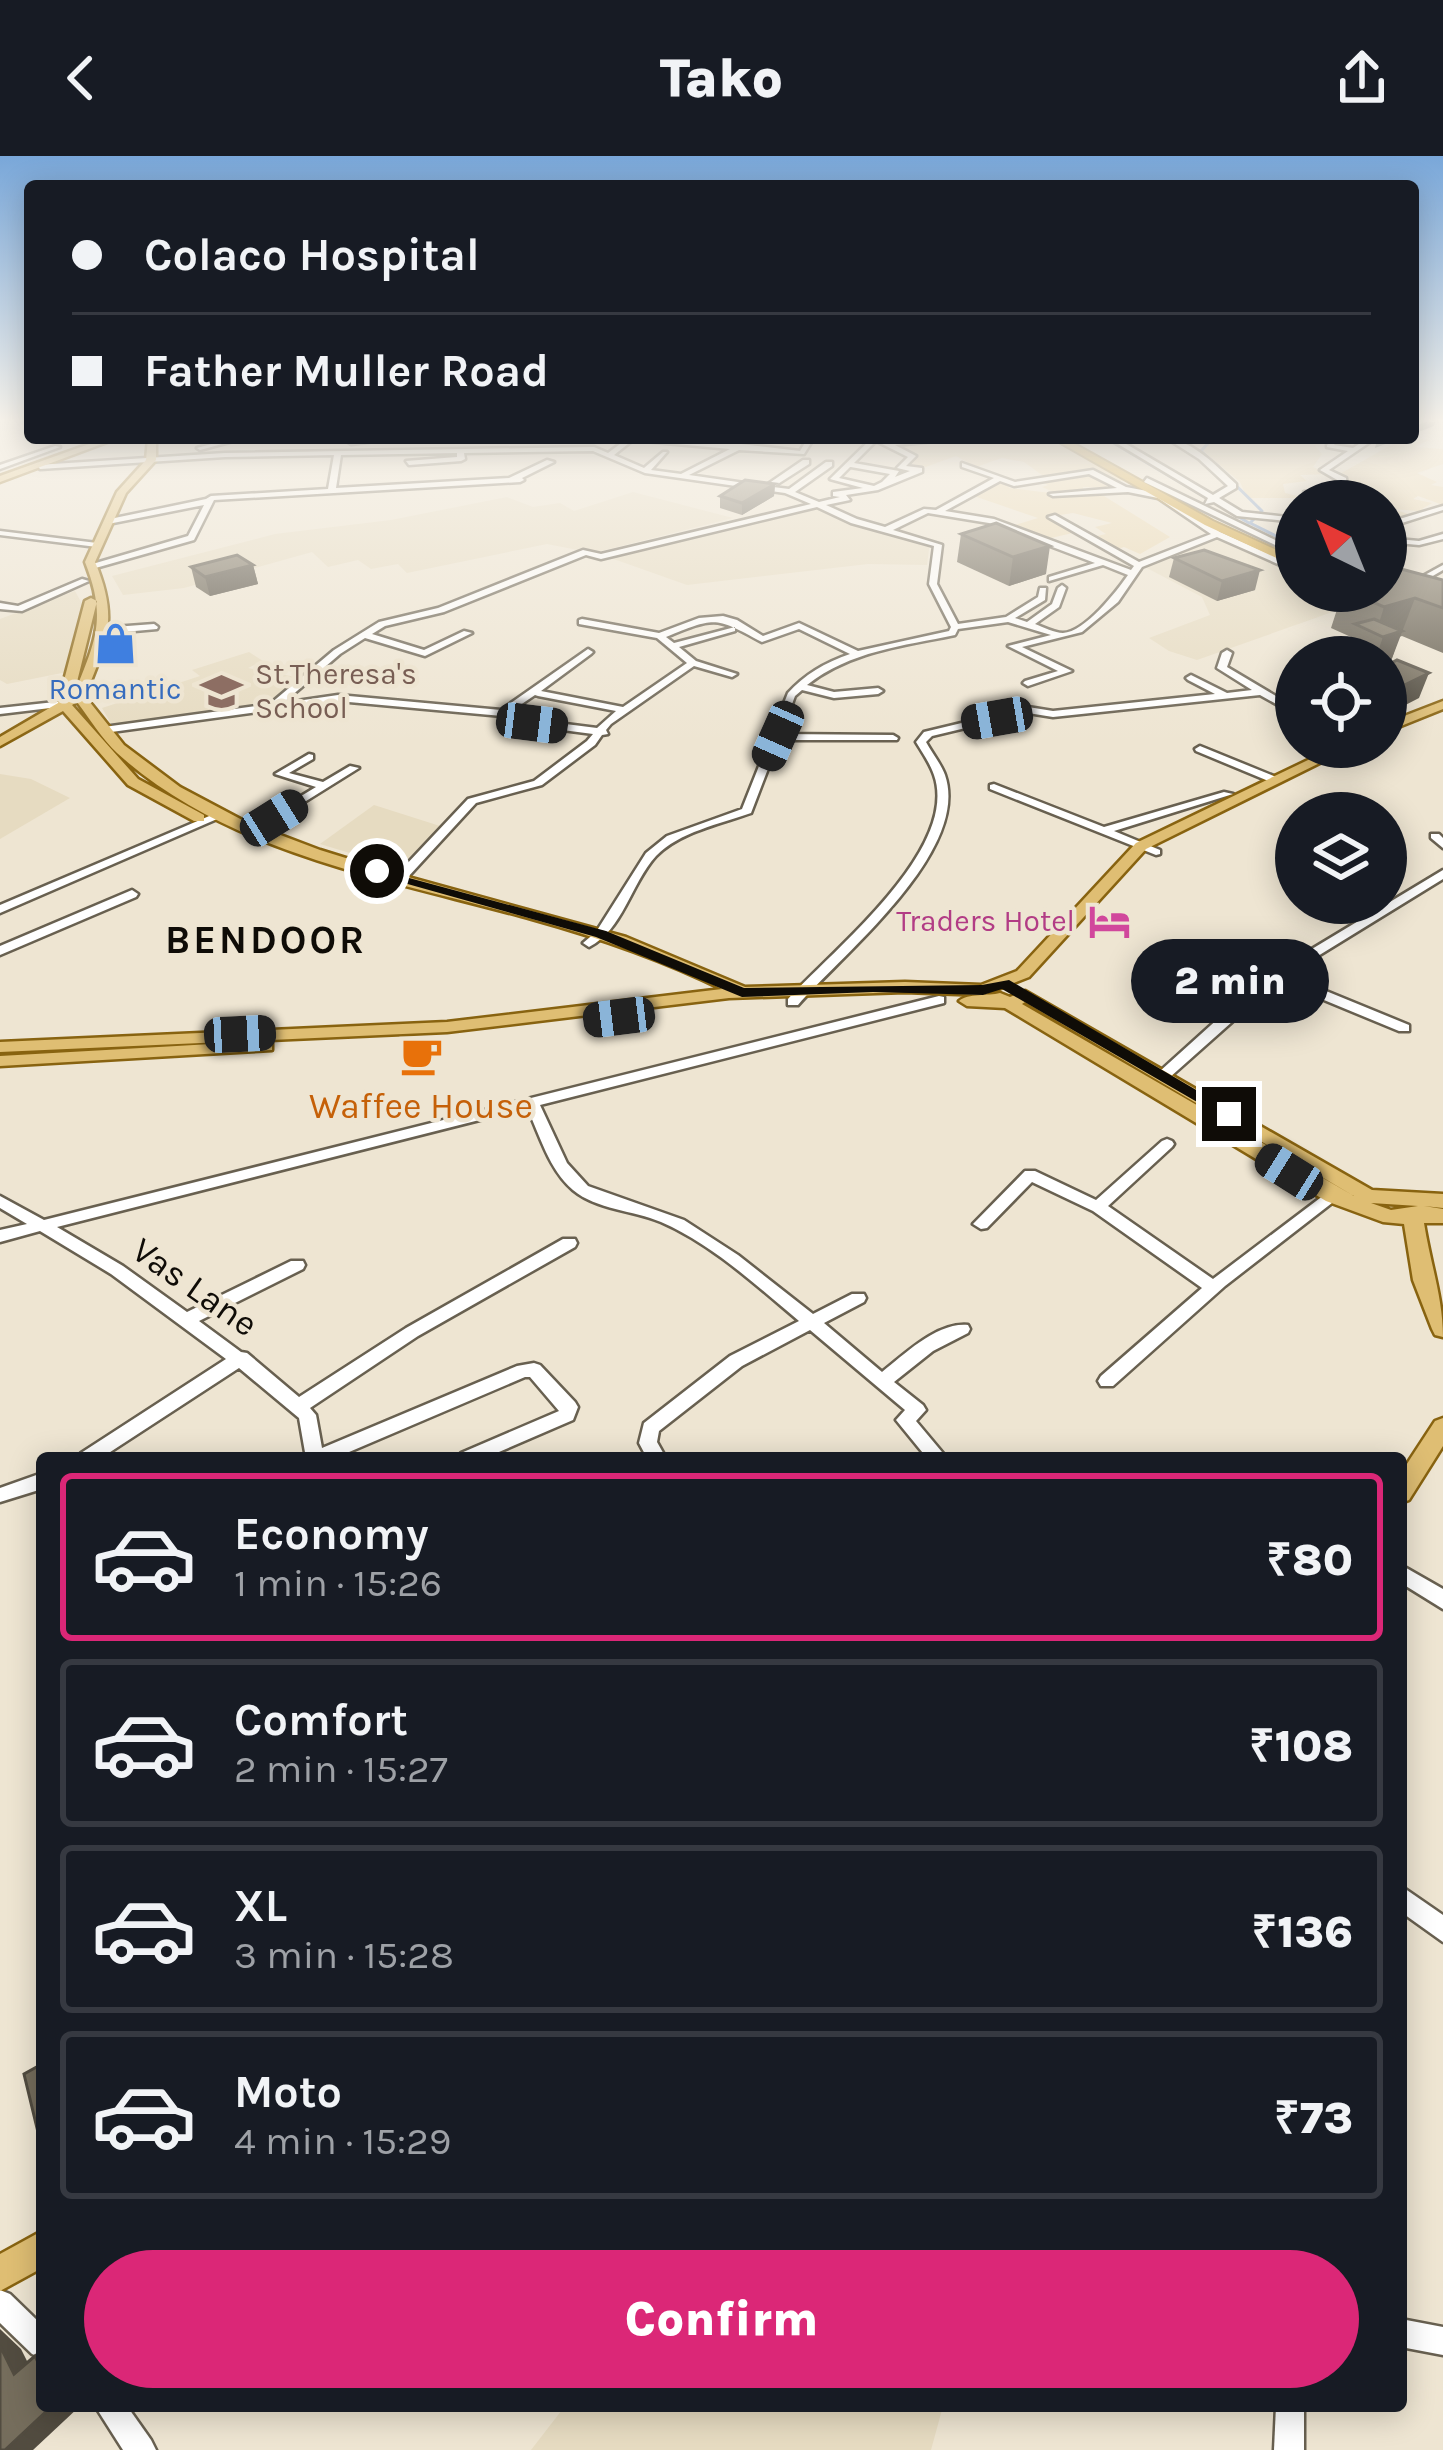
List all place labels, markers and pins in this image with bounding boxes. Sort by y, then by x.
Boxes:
shop icon: Romantic [92,620,138,666]
place label: St.Theresa's School [255,656,417,726]
school or university icon: St.Theresa's School [198,668,244,714]
place label: Romantic [48,671,182,707]
hotel icon: Traders Hotel [1086,898,1132,944]
place label: Traders Hotel [896,903,1075,939]
cafe icon: Waffee House [398,1033,444,1079]
place label: Waffee House [309,1085,533,1127]

